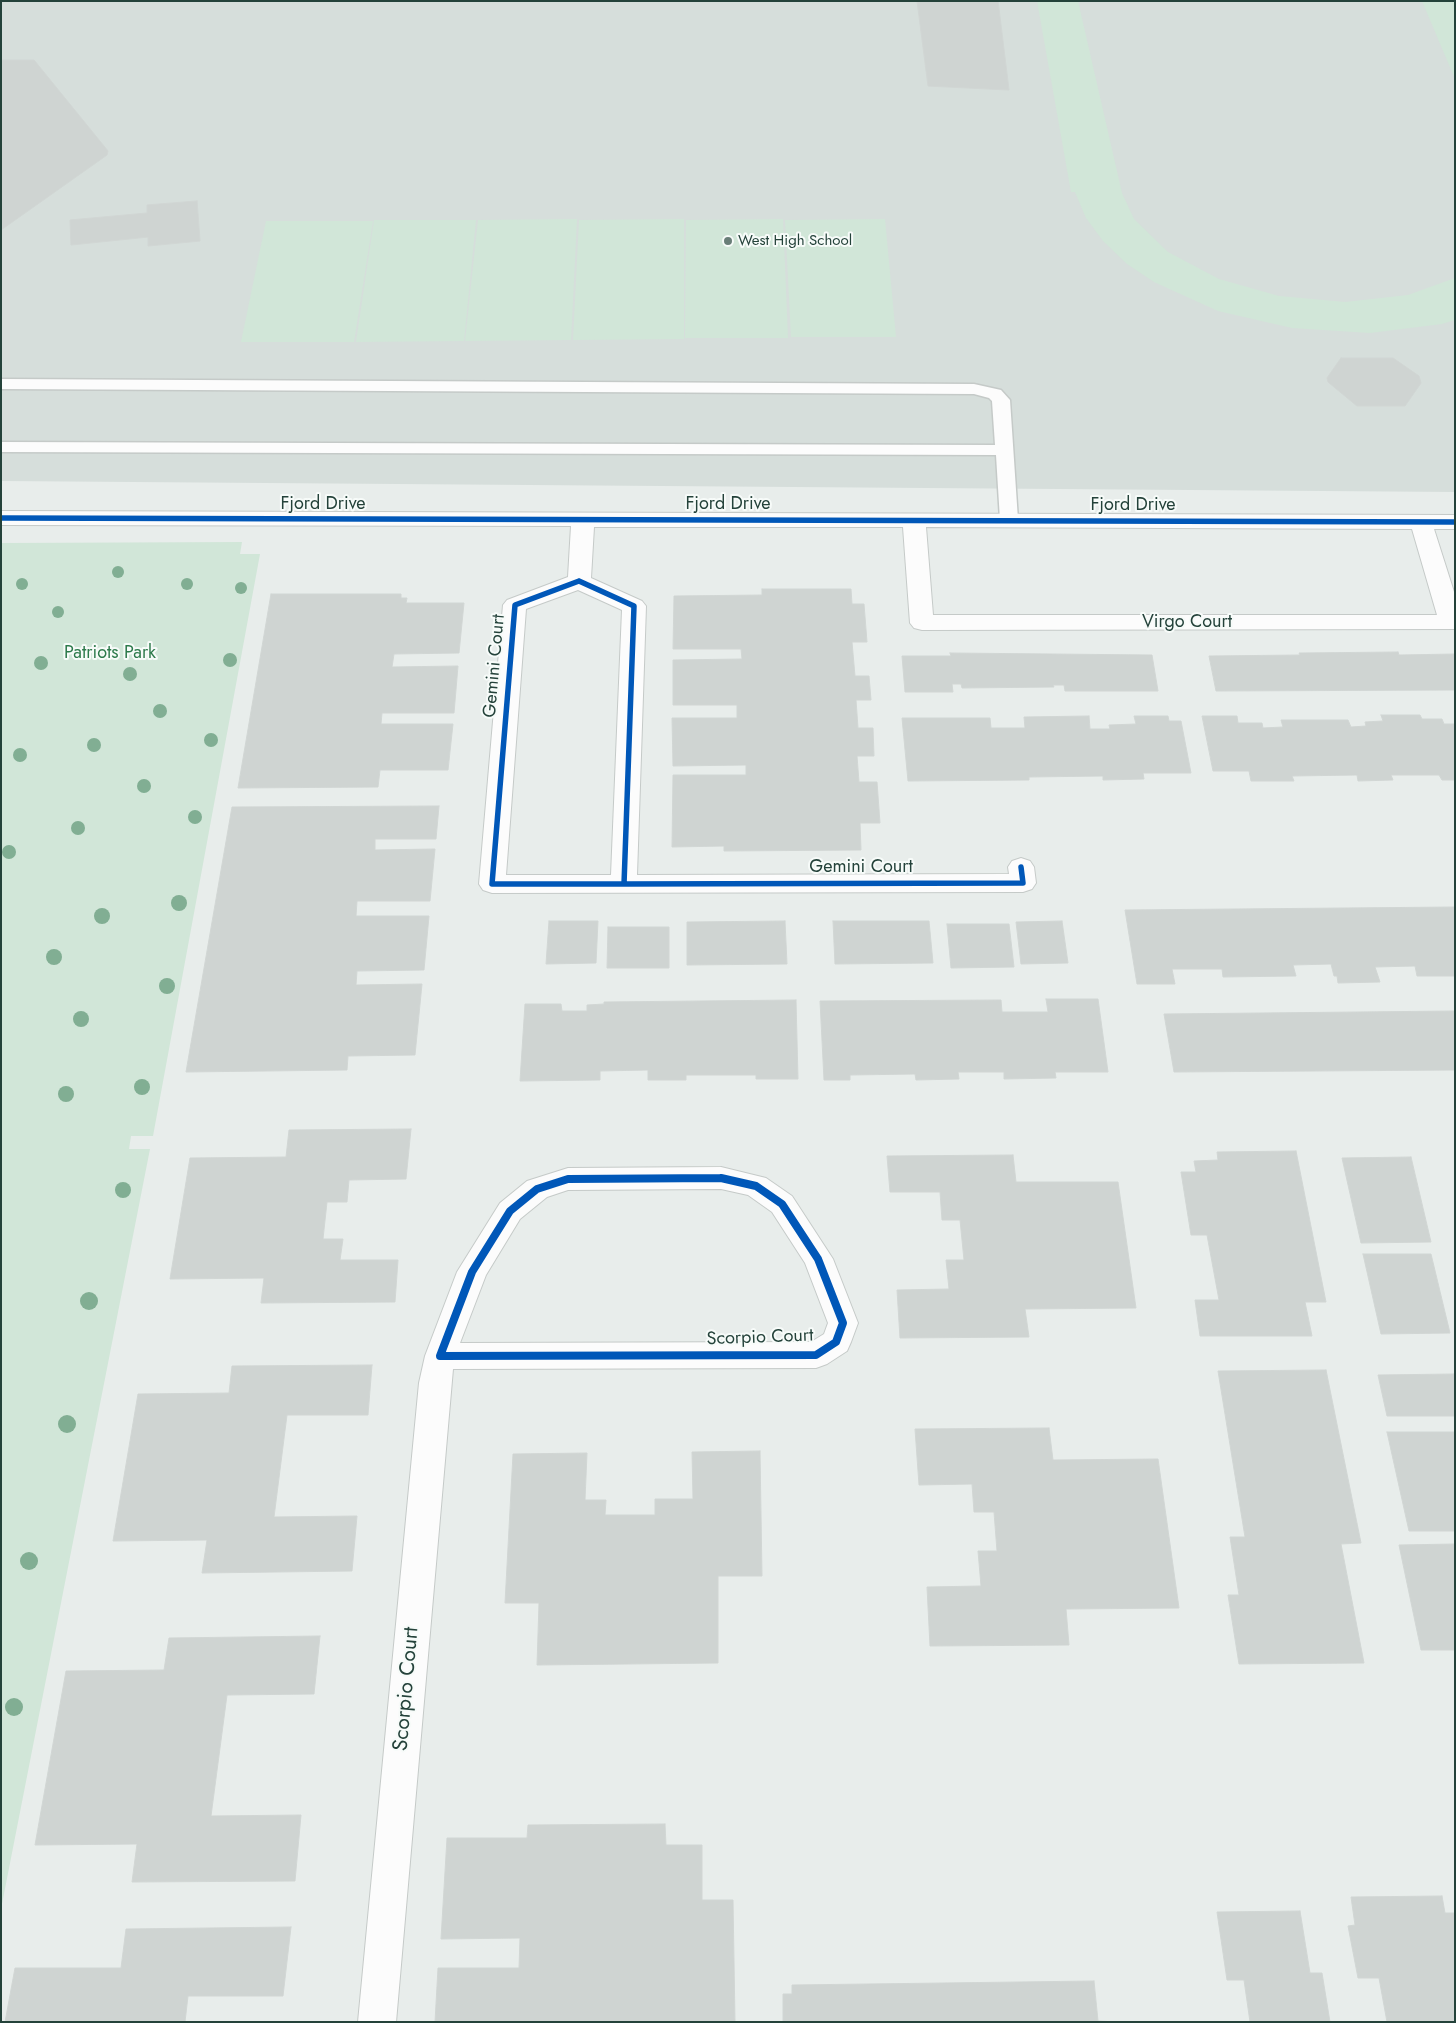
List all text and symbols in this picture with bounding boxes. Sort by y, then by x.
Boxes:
place label: West High School [738,232,852,250]
marker: West High School [722,235,734,247]
street label: Fjord Drive [280,494,366,516]
street label: Fjord Drive [685,494,771,516]
street label: Fjord Drive [1090,495,1176,517]
street label: Virgo Court [1142,612,1232,634]
street label: Gemini Court [480,613,510,719]
park label: Patriots Park [64,643,156,665]
street label: Gemini Court [809,857,913,879]
street label: Scorpio Court [706,1325,814,1351]
street label: Scorpio Court [389,1626,425,1752]

